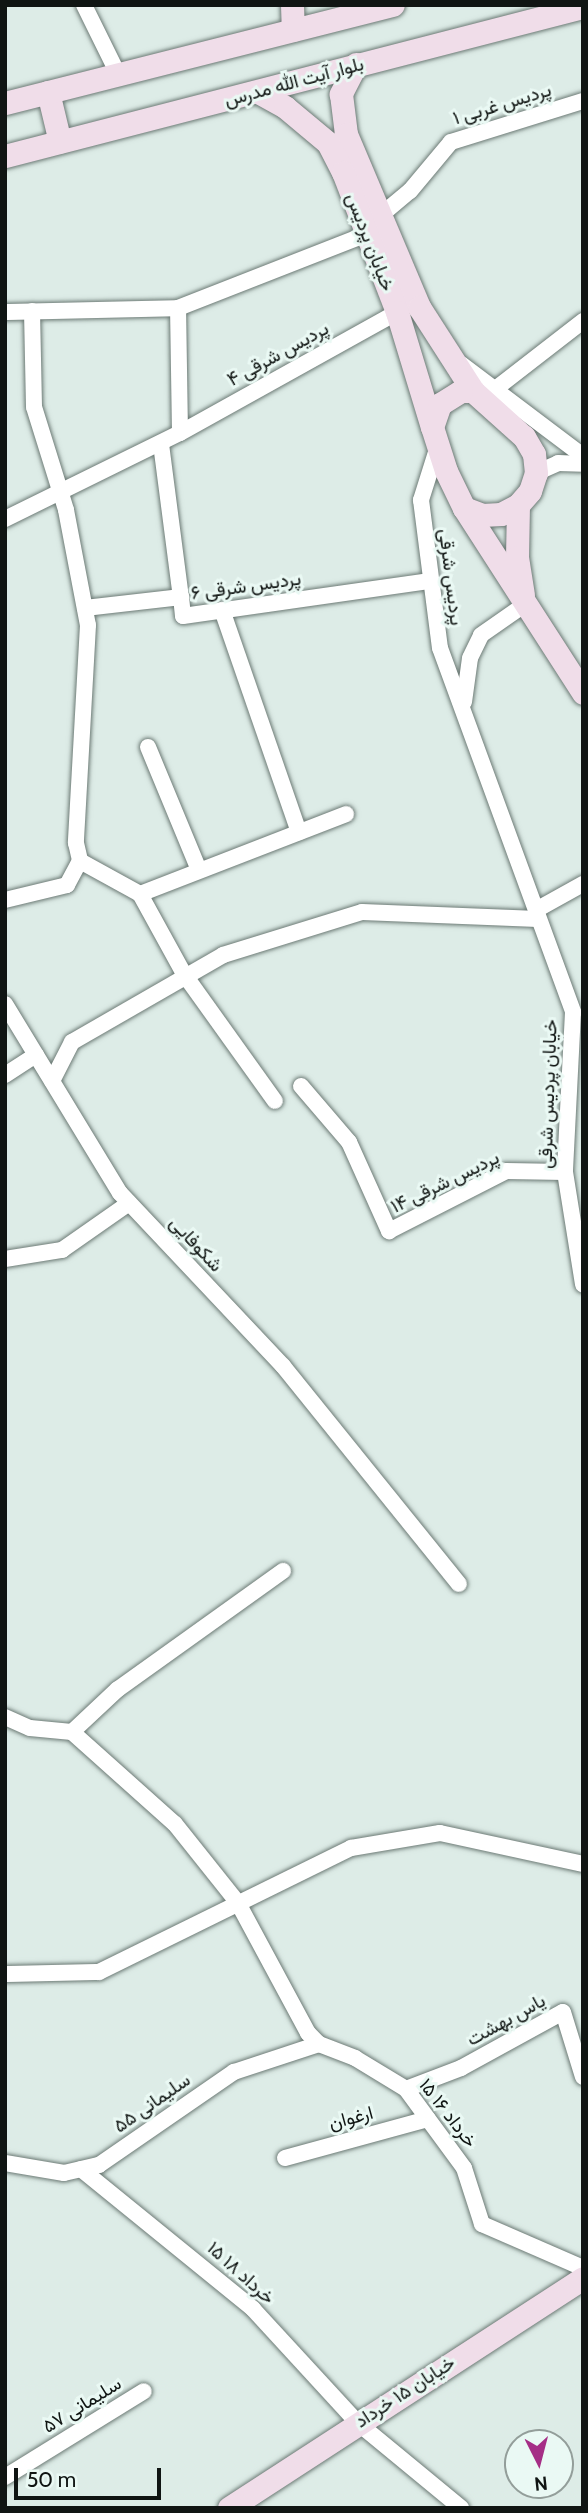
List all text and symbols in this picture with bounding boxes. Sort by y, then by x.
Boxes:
street label: بلوار آیت الله مدرس [222,52,366,112]
street label: پردیس غربی ۱ [450,78,554,130]
street label: خیابان پردیس [341,190,399,294]
street label: پردیس شرقی ۴ [223,317,333,391]
street label: پردیس شرقی [434,527,468,627]
street label: پردیس شرقی ۶ [190,567,302,605]
street label: خیابان پردیس شرقی [534,1019,562,1169]
street label: پردیس شرقی ۱۴ [387,1146,503,1218]
street label: شکوفایی [165,1211,227,1277]
street label: یاس بهشت [463,1989,549,2051]
street label: سلیمانی ۵۵ [109,2068,195,2138]
street label: ۱۵ خرداد ۱۶ [414,2074,482,2152]
street label: ارغوان [326,2101,376,2135]
street label: ۱۵ خرداد ۱۸ [203,2237,279,2309]
street label: خیابان ۱۵ خرداد [351,2351,459,2433]
street label: سلیمانی ۵۷ [39,2372,125,2438]
north arrow [504,2429,574,2499]
scale bar [18,2454,164,2498]
text: 50 m [27,2467,76,2492]
text: N [533,2471,549,2496]

